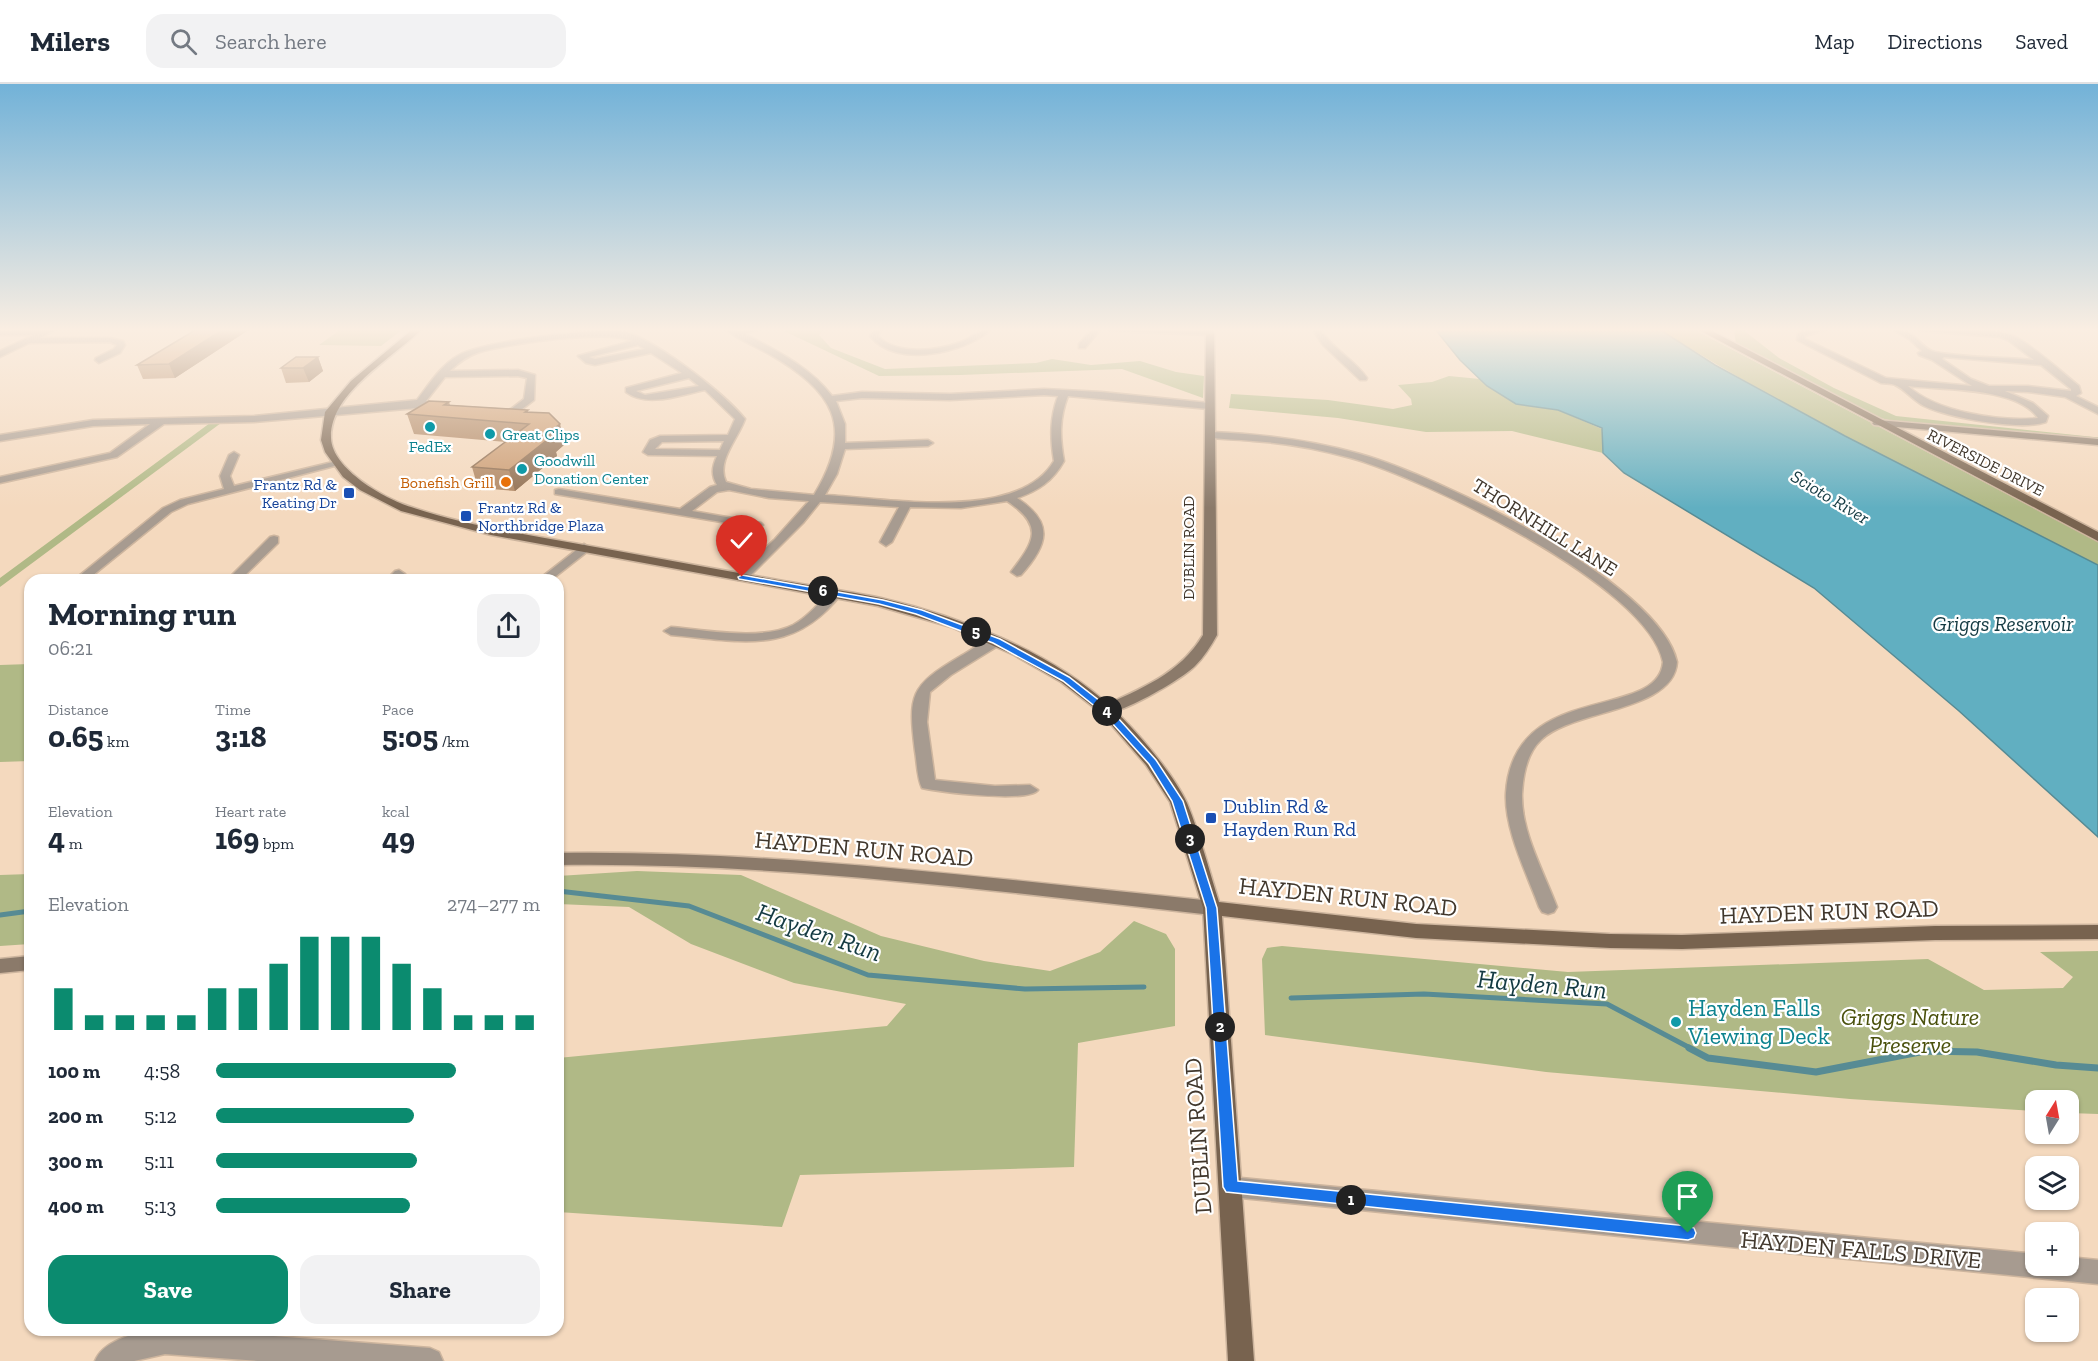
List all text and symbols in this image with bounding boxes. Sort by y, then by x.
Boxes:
search box [146,14,566,68]
text: Milers [30,25,110,58]
icon: search [167,25,200,58]
text: Search here [215,28,327,55]
text: Map [1815,29,1855,54]
text: Directions [1888,29,1982,54]
text: Saved [2015,29,2068,54]
marker: FedEx [423,420,437,434]
place label: Great Clips [502,425,579,444]
street label: RIVERSIDE DRIVE [1924,425,2047,500]
marker: Great Clips [483,427,497,441]
place label: FedEx [409,437,451,456]
place label: Goodwill Donation Center [534,451,649,488]
marker: Goodwill Donation Center [515,462,529,476]
water label: Scioto River [1787,465,1874,529]
place label: Bonefish Grill [400,473,494,492]
street label: THORNHILL LANE [1468,473,1622,581]
place label: Frantz Rd & Keating Dr [254,475,337,512]
marker: Bonefish Grill [499,475,513,489]
marker: Frantz Rd & Keating Dr [342,486,356,500]
street label: DUBLIN ROAD [1179,496,1198,600]
place label: Frantz Rd & Northbridge Plaza [478,498,604,535]
marker: Frantz Rd & Northbridge Plaza [459,509,473,523]
pin [716,515,767,577]
icon: check [725,524,758,557]
pin: 6 [808,576,838,606]
text: 6 [819,581,827,600]
text: Morning run [48,594,236,633]
button: share [477,594,540,657]
water label: Griggs Reservoir [1933,611,2074,636]
pin: 5 [961,617,991,647]
text: 5 [972,622,980,641]
text: 06:21 [48,636,93,660]
pin: 4 [1092,696,1122,726]
text: Distance [48,700,109,719]
text: Time [215,700,251,719]
text: Pace [382,700,414,719]
text: 4 [1102,701,1112,720]
text: 0.65 [48,719,103,755]
text: 3:18 [215,719,267,755]
text: 5:05 [382,719,438,755]
text: km [103,732,129,751]
text: /km [438,732,469,751]
place label: Dublin Rd & Hayden Run Rd [1223,794,1356,841]
text: Elevation [48,802,113,821]
text: Heart rate [215,802,286,821]
text: kcal [382,802,409,821]
marker: Dublin Rd & Hayden Run Rd [1204,811,1218,825]
text: 4 [48,821,65,857]
text: 169 [215,821,259,857]
text: 49 [382,821,415,857]
pin: 3 [1175,824,1205,854]
street label: HAYDEN RUN ROAD [754,825,975,873]
text: 3 [1186,829,1194,848]
text: m [65,834,83,853]
text: bpm [259,834,294,853]
street label: HAYDEN RUN ROAD [1237,871,1459,922]
text: Elevation [48,892,129,916]
text: 274–277 m [447,892,540,916]
street label: HAYDEN RUN ROAD [1719,893,1939,930]
water label: Hayden Run [752,896,886,968]
water label: Hayden Run [1476,962,1608,1006]
place label: Hayden Falls Viewing Deck [1687,993,1831,1050]
park label: Griggs Nature Preserve [1841,1002,1979,1059]
pin: 2 [1205,1012,1235,1042]
marker: Hayden Falls Viewing Deck [1669,1015,1683,1029]
text: 2 [1216,1017,1224,1036]
street label: DUBLIN ROAD [1178,1057,1217,1215]
text: 100 m [48,1059,100,1083]
text: 4:58 [144,1059,180,1083]
north arrow [2025,1090,2079,1144]
map controls [2025,1090,2079,1342]
text: 200 m [48,1104,103,1128]
text: 5:12 [144,1104,177,1128]
text: 300 m [48,1149,103,1173]
text: 5:11 [144,1149,174,1173]
button: layers [2025,1156,2079,1210]
pin [1662,1171,1713,1233]
icon: arrive [1671,1180,1704,1213]
pin: 1 [1336,1185,1366,1215]
text: 1 [1348,1190,1354,1209]
text: 400 m [48,1194,104,1218]
text: 5:13 [144,1194,176,1218]
button: + [2025,1222,2079,1276]
street label: HAYDEN FALLS DRIVE [1739,1225,1983,1274]
button: Save [48,1255,288,1324]
button: Share [300,1255,540,1324]
button: − [2025,1288,2079,1342]

